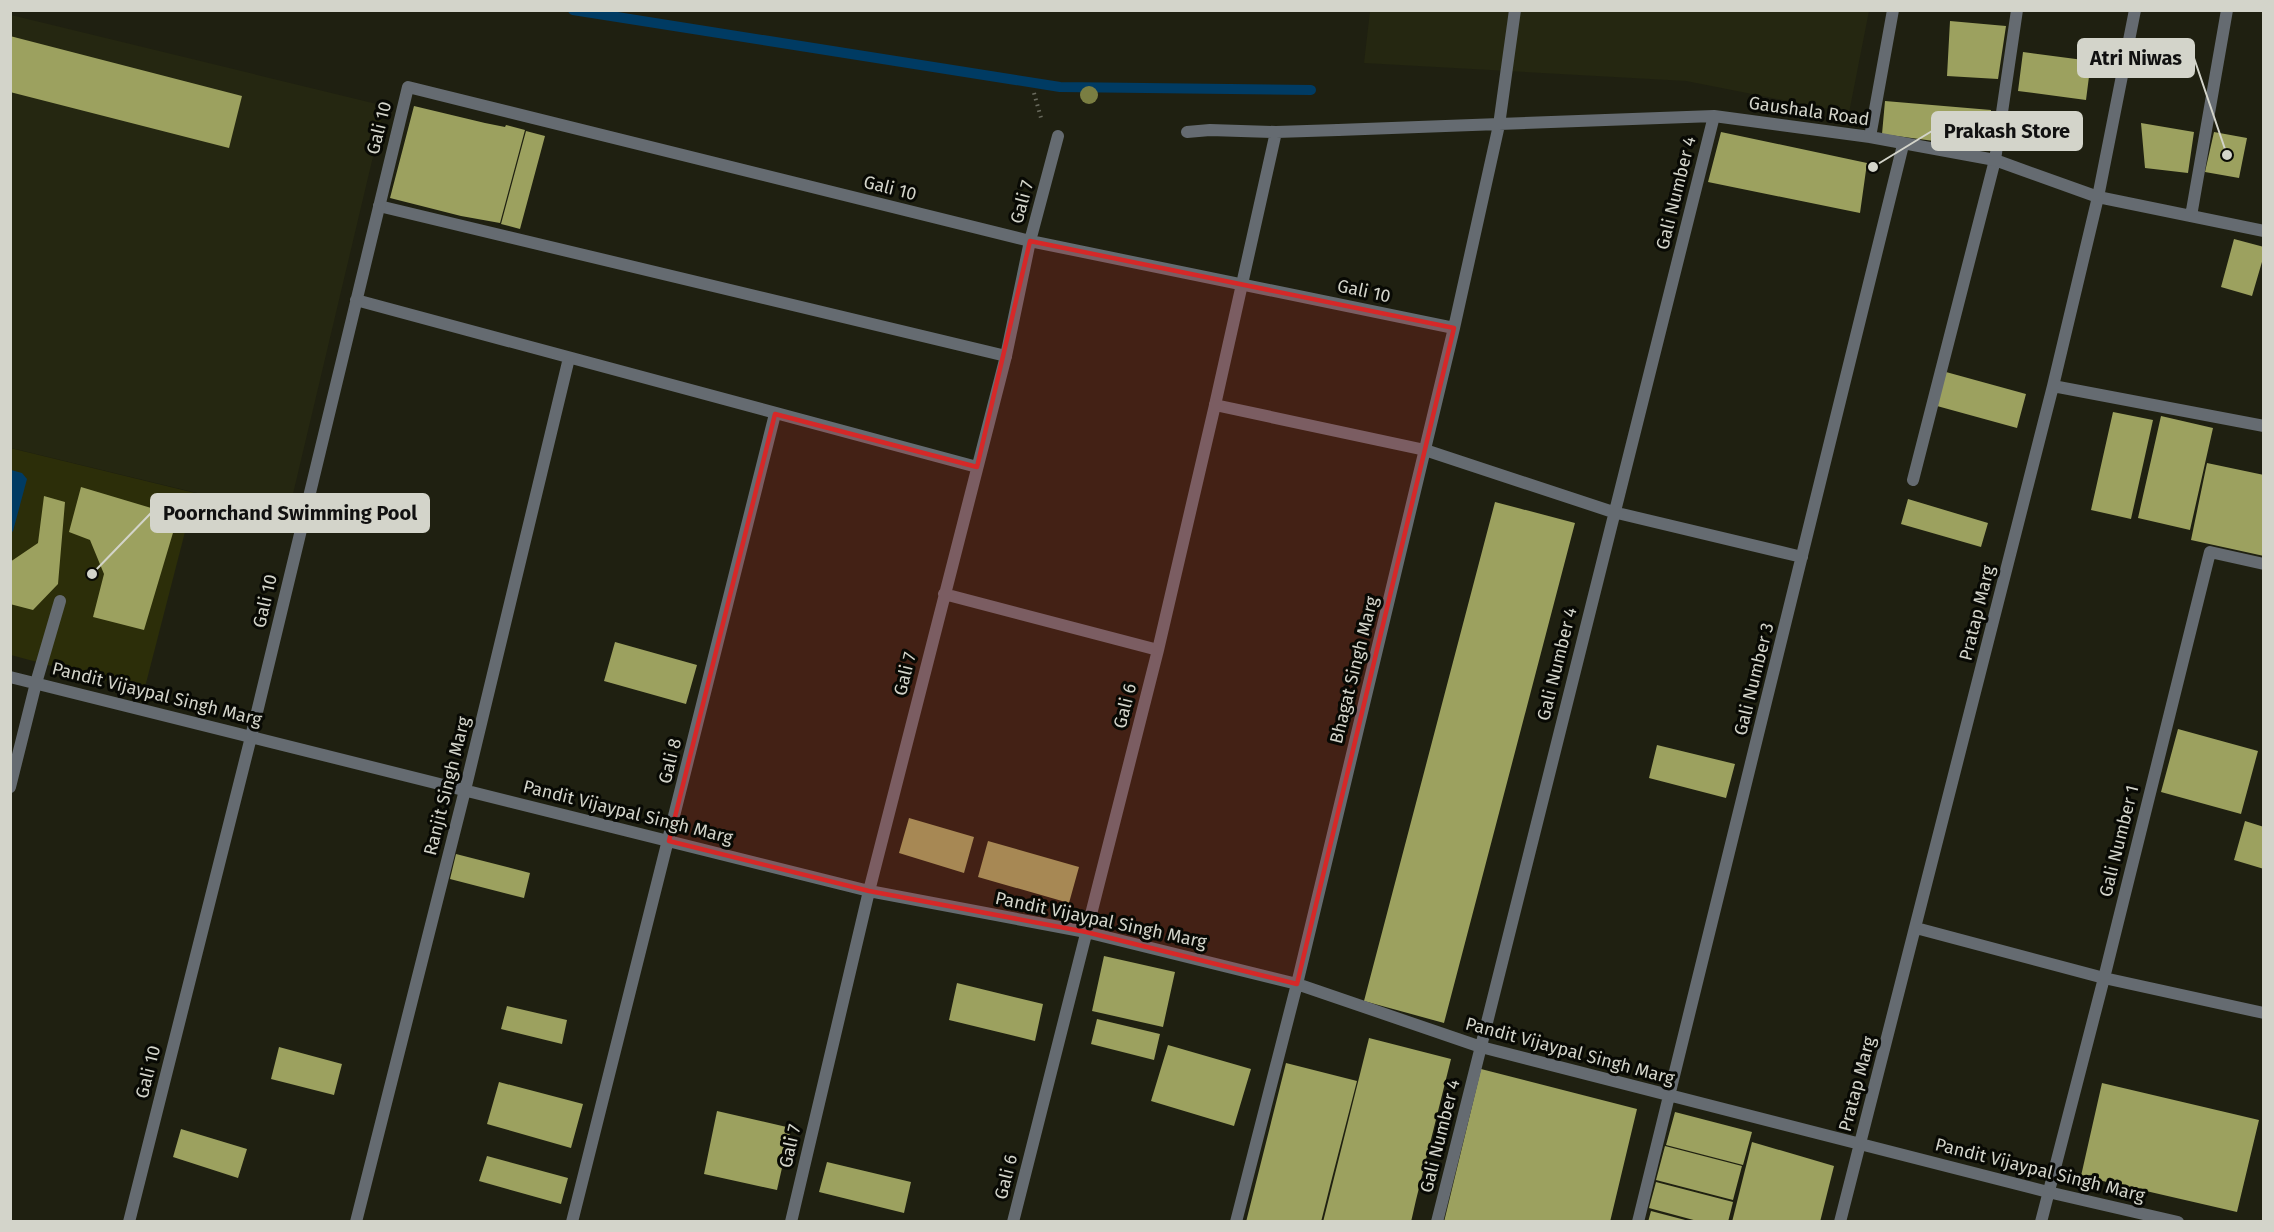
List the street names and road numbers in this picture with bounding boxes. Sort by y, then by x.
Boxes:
street label: Gaushala Road [1747,92,1871,130]
street label: Gali 10 [362,99,396,157]
street label: Gali Number 4 [1651,134,1701,252]
street label: Gali 10 [861,171,919,205]
street label: Gali 7 [1006,178,1038,226]
street label: Gali 10 [1335,275,1393,307]
street label: Pratap Marg [1955,562,2000,663]
street label: Gali 10 [248,572,282,630]
street label: Bhagat Singh Marg [1325,593,1383,746]
street label: Gali Number 4 [1532,605,1582,723]
street label: Gali Number 3 [1729,620,1779,738]
street label: Gali 7 [889,650,921,698]
street label: Pandit Vijaypal Singh Marg [50,657,265,731]
street label: Gali 6 [1109,681,1141,731]
street label: Ranjit Singh Marg [419,714,475,858]
street label: Gali 8 [654,736,686,786]
street label: Pandit Vijaypal Singh Marg [521,775,736,849]
street label: Gali Number 1 [2094,783,2144,899]
street label: Pandit Vijaypal Singh Marg [993,887,1209,953]
street label: Pandit Vijaypal Singh Marg [1463,1012,1678,1090]
street label: Pratap Marg [1834,1033,1880,1134]
street label: Gali 10 [131,1043,165,1101]
street label: Gali Number 4 [1415,1077,1465,1195]
street label: Gali 7 [774,1122,806,1170]
street label: Pandit Vijaypal Singh Marg [1933,1133,2148,1207]
street label: Gali 6 [990,1152,1022,1202]

